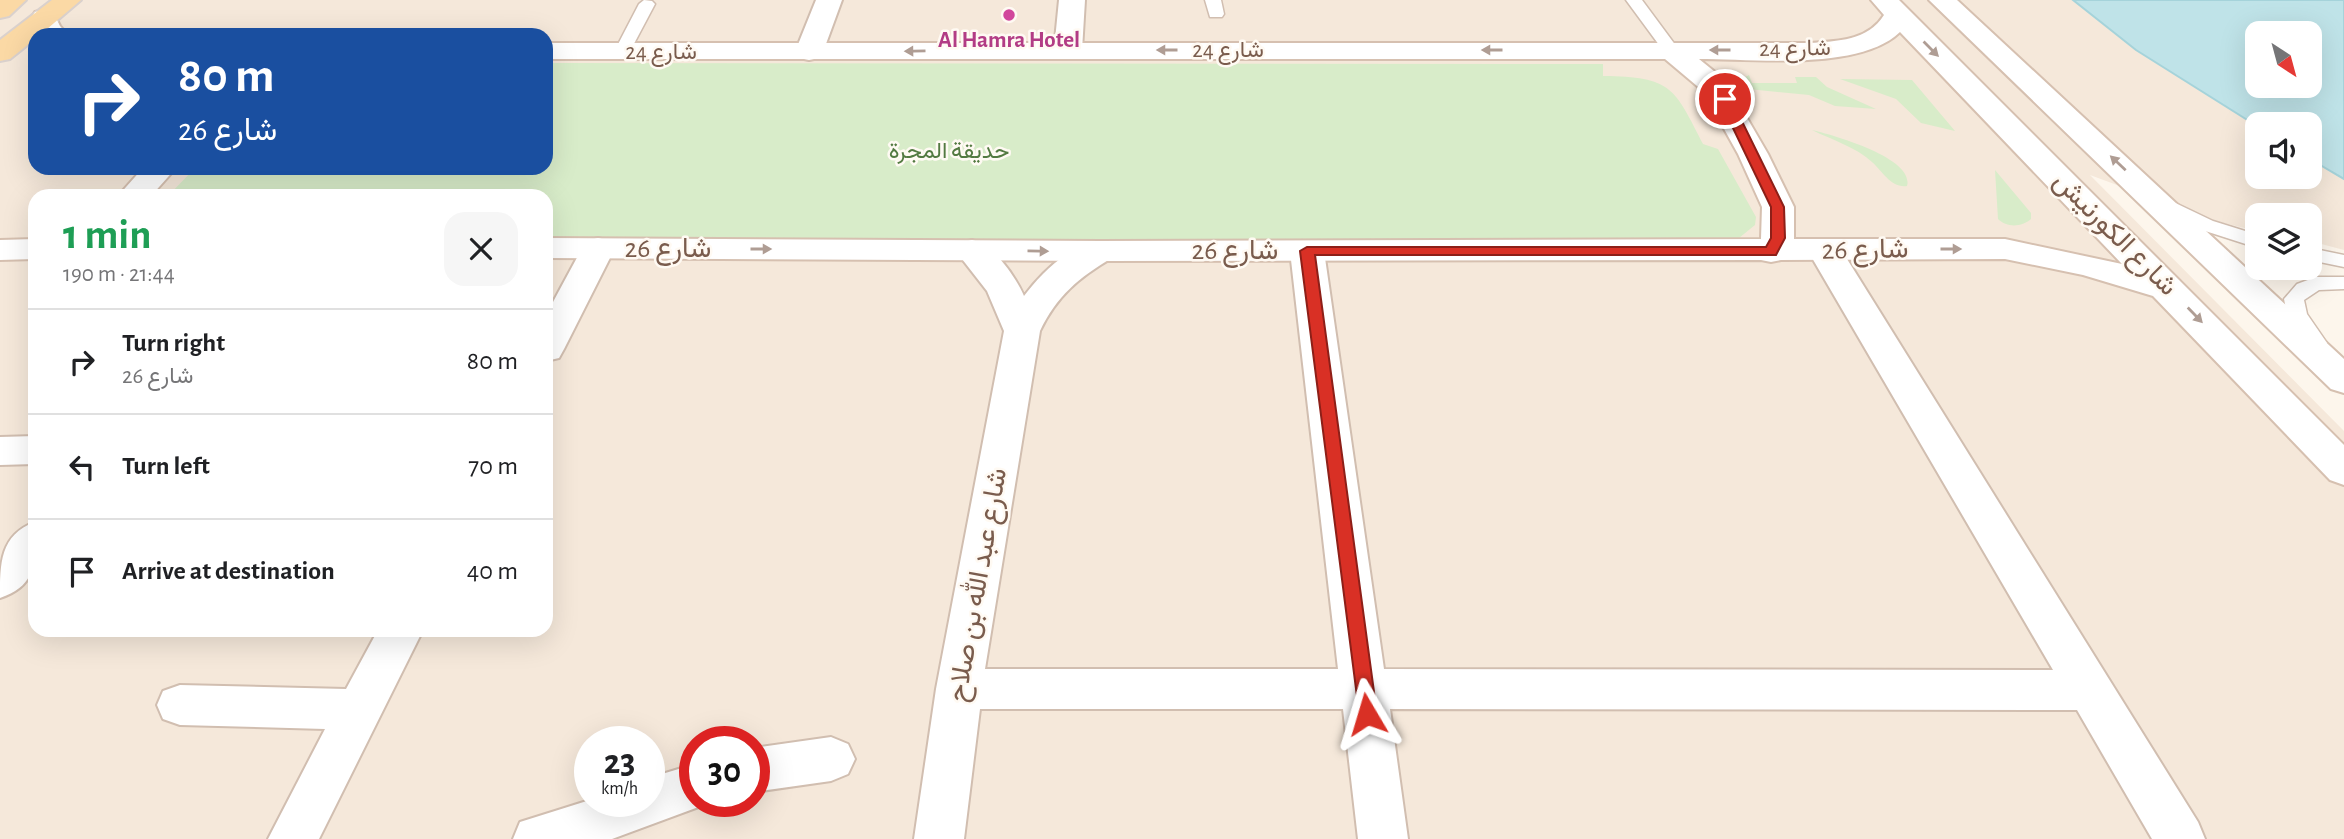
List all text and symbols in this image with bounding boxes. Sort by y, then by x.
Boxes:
marker: Al Hamra Hotel [1001,7,1017,23]
north arrow [2245,21,2322,98]
map controls [2245,21,2322,280]
place label: Al Hamra Hotel [938,29,1080,52]
street label: شارع 24 [1759,37,1831,64]
street label: شارع 24 [1192,39,1264,65]
street label: شارع 24 [625,41,697,67]
one-way arrow [1923,41,1939,57]
one-way arrow [1156,44,1178,56]
one-way arrow [1481,44,1503,56]
one-way arrow [1709,44,1731,56]
one-way arrow [904,45,926,57]
text: 80 m [178,52,275,101]
icon: right [63,56,154,147]
pin [1695,69,1755,129]
icon: arrive [1706,80,1744,118]
button: sound [2245,112,2322,189]
text: شارع 26 [178,114,277,146]
park label: حديقة المجرة [889,140,1009,165]
one-way arrow [2109,155,2126,172]
street label: شارع الكورنيش [2045,167,2182,304]
button: layers [2245,203,2322,280]
button: close [444,212,518,286]
text: 1 min [63,214,152,256]
street label: شارع 26 [625,235,711,266]
street label: شارع 26 [1821,235,1909,268]
street label: شارع 26 [1192,237,1278,268]
one-way arrow [750,243,772,255]
one-way arrow [1940,243,1962,255]
one-way arrow [1027,245,1049,257]
text: 190 m · 21:44 [63,263,175,286]
one-way arrow [2186,306,2202,323]
text: Turn right [122,330,225,356]
icon: right [63,343,101,381]
text: 80 m [467,348,518,374]
text: شارع 26 [122,365,193,388]
icon: left [63,448,101,486]
text: Turn left [122,453,210,479]
text: 70 m [468,453,518,479]
street label: شارع عبد الله بن صلاح [940,465,1015,705]
icon: arrive [63,553,101,591]
text: Arrive at destination [122,558,335,584]
text: 40 m [467,558,518,584]
position arrow [1330,677,1404,751]
speed limit sign: 30 [679,726,770,817]
text: 23 [604,745,635,780]
text: km/h [601,780,638,798]

